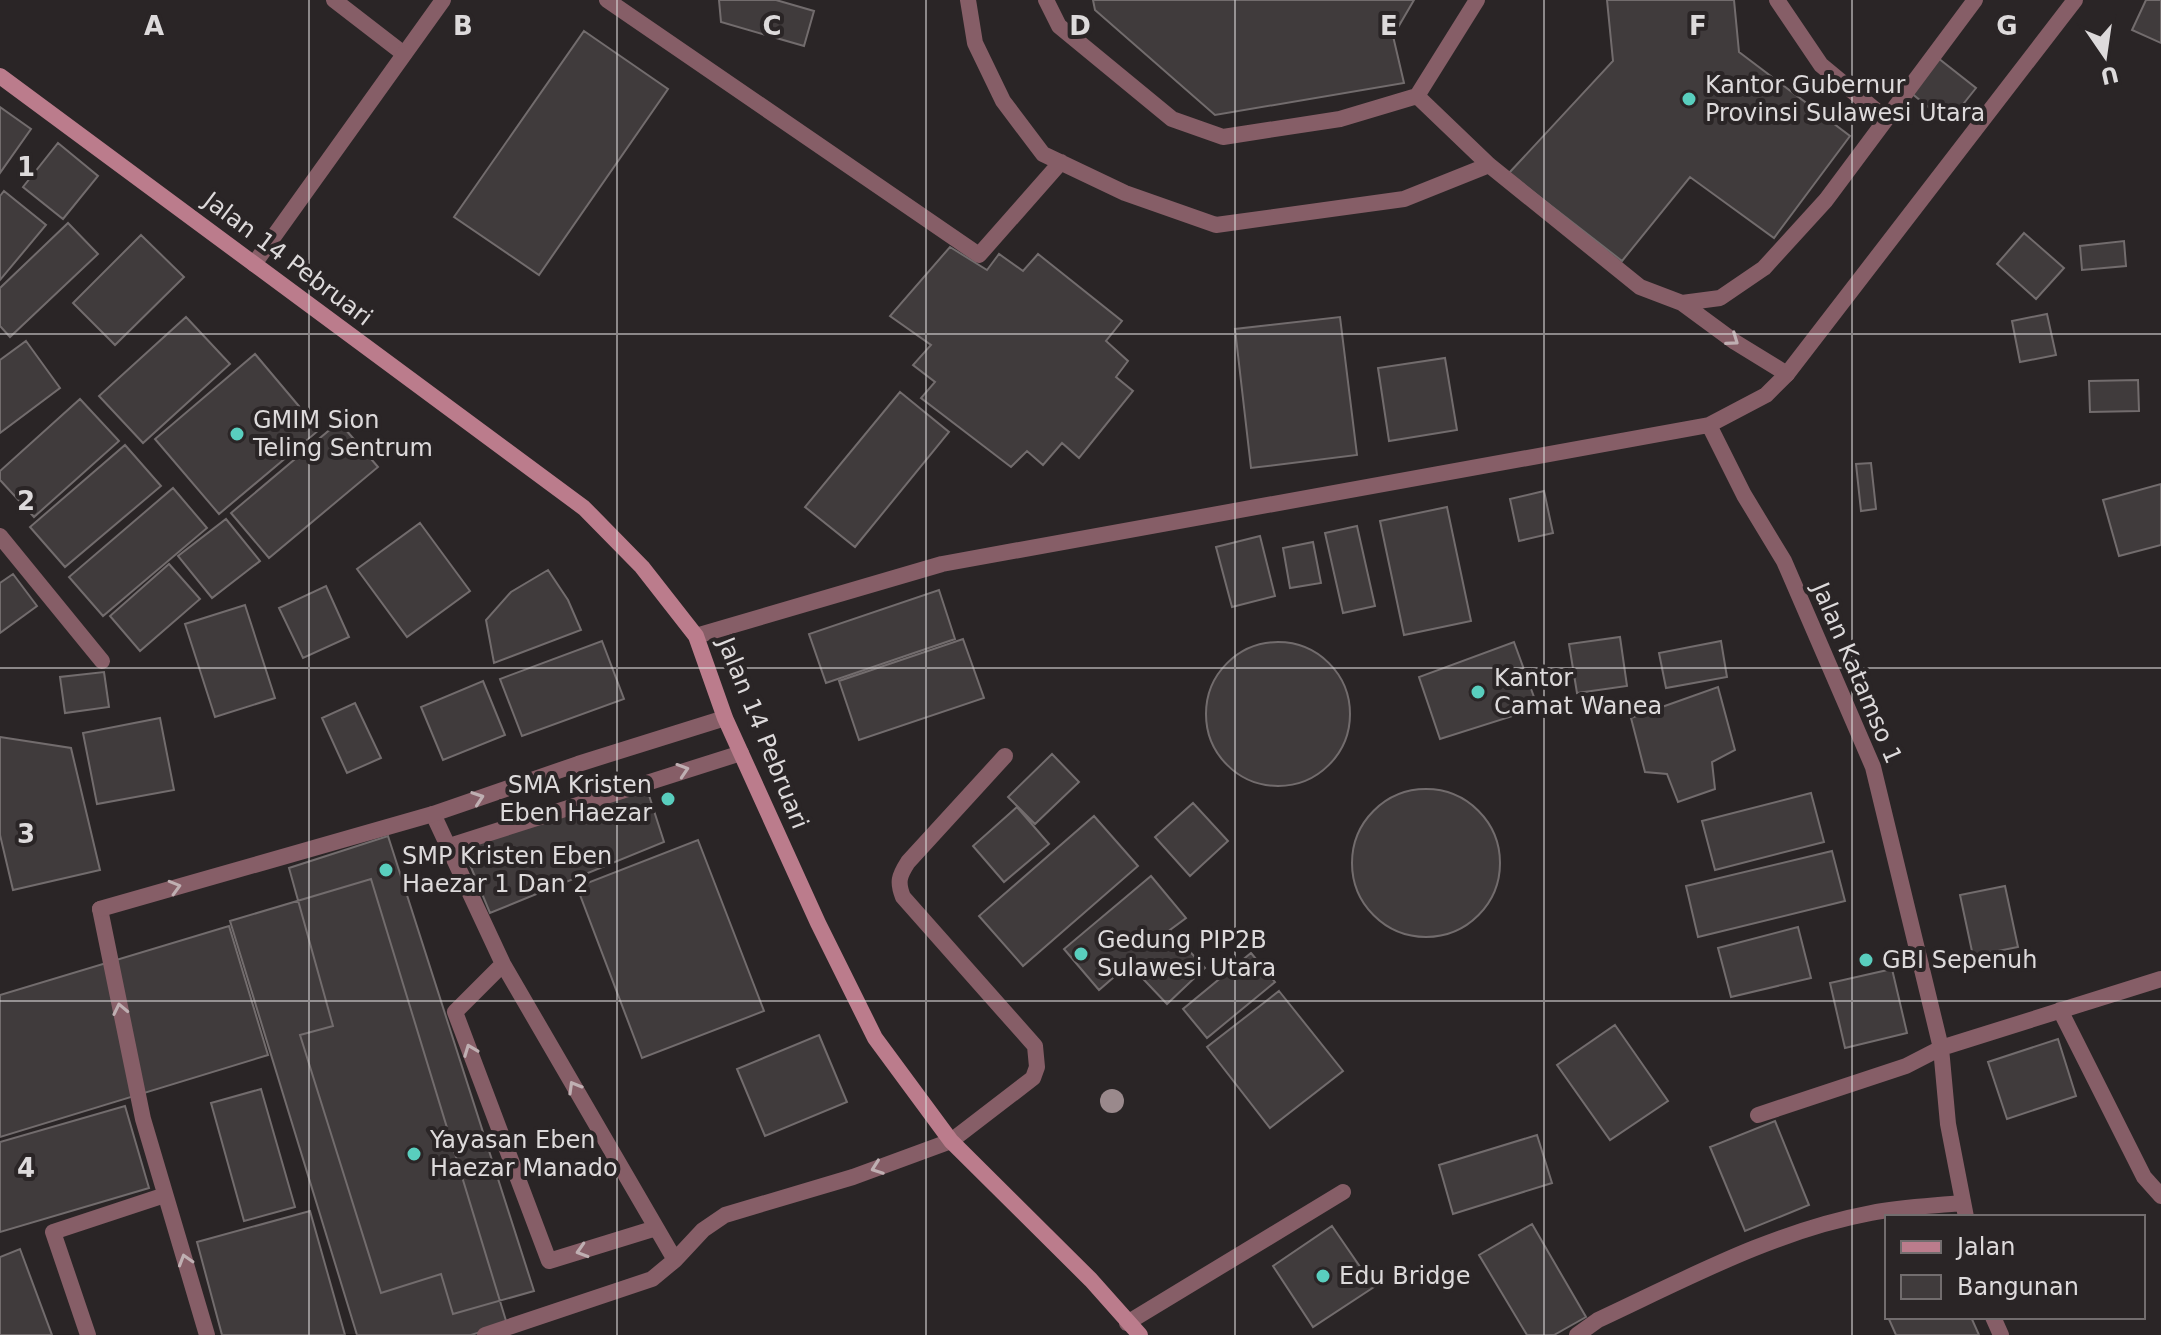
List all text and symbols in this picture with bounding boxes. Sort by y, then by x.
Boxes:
text: A [144,11,164,41]
text: B [453,11,473,41]
text: C [762,11,782,41]
text: D [1069,11,1091,41]
text: E [1380,11,1398,41]
text: F [1689,11,1707,41]
text: G [1996,11,2018,41]
north arrow [2065,16,2145,96]
text: U [2098,61,2121,89]
place label: Kantor Gubernur Provinsi Sulawesi Utara [1705,71,1985,127]
marker: Kantor Gubernur Provinsi Sulawesi Utara [1680,90,1698,108]
text: 1 [17,152,35,182]
street label: Jalan 14 Pebruari [196,185,378,332]
one-way arrow [1725,330,1739,345]
place label: GMIM Sion Teling Sentrum [252,406,433,462]
marker: GMIM Sion Teling Sentrum [228,425,246,443]
text: 2 [17,486,35,516]
street label: Jalan Katamso 1 [1806,577,1908,768]
street label: Jalan 14 Pebruari [711,631,814,833]
place label: Kantor Camat Wanea [1494,664,1662,720]
marker: Kantor Camat Wanea [1469,683,1487,701]
one-way arrow [676,764,690,780]
place label: SMA Kristen Eben Haezar [499,771,652,827]
marker: SMA Kristen Eben Haezar [659,790,677,808]
one-way arrow [470,792,484,808]
text: 3 [17,819,35,849]
place label: SMP Kristen Eben Haezar 1 Dan 2 [402,842,612,898]
marker: SMP Kristen Eben Haezar 1 Dan 2 [377,861,395,879]
one-way arrow [168,880,181,896]
place label: Gedung PIP2B Sulawesi Utara [1097,926,1276,982]
marker: Gedung PIP2B Sulawesi Utara [1072,945,1090,963]
place label: GBI Sepenuh [1882,946,2037,974]
marker: GBI Sepenuh [1857,951,1875,969]
one-way arrow [113,1002,130,1015]
one-way arrow [463,1044,480,1058]
one-way arrow [568,1081,584,1096]
place label: Yayasan Eben Haezar Manado [429,1126,618,1182]
marker: Yayasan Eben Haezar Manado [405,1145,423,1163]
text: 4 [17,1153,35,1183]
one-way arrow [871,1158,885,1175]
legend [1885,1215,2145,1319]
text: Jalan [1955,1233,2015,1261]
one-way arrow [575,1242,589,1258]
one-way arrow [178,1254,194,1268]
place label: Edu Bridge [1339,1262,1470,1290]
marker: Edu Bridge [1314,1267,1332,1285]
text: Bangunan [1957,1273,2079,1301]

